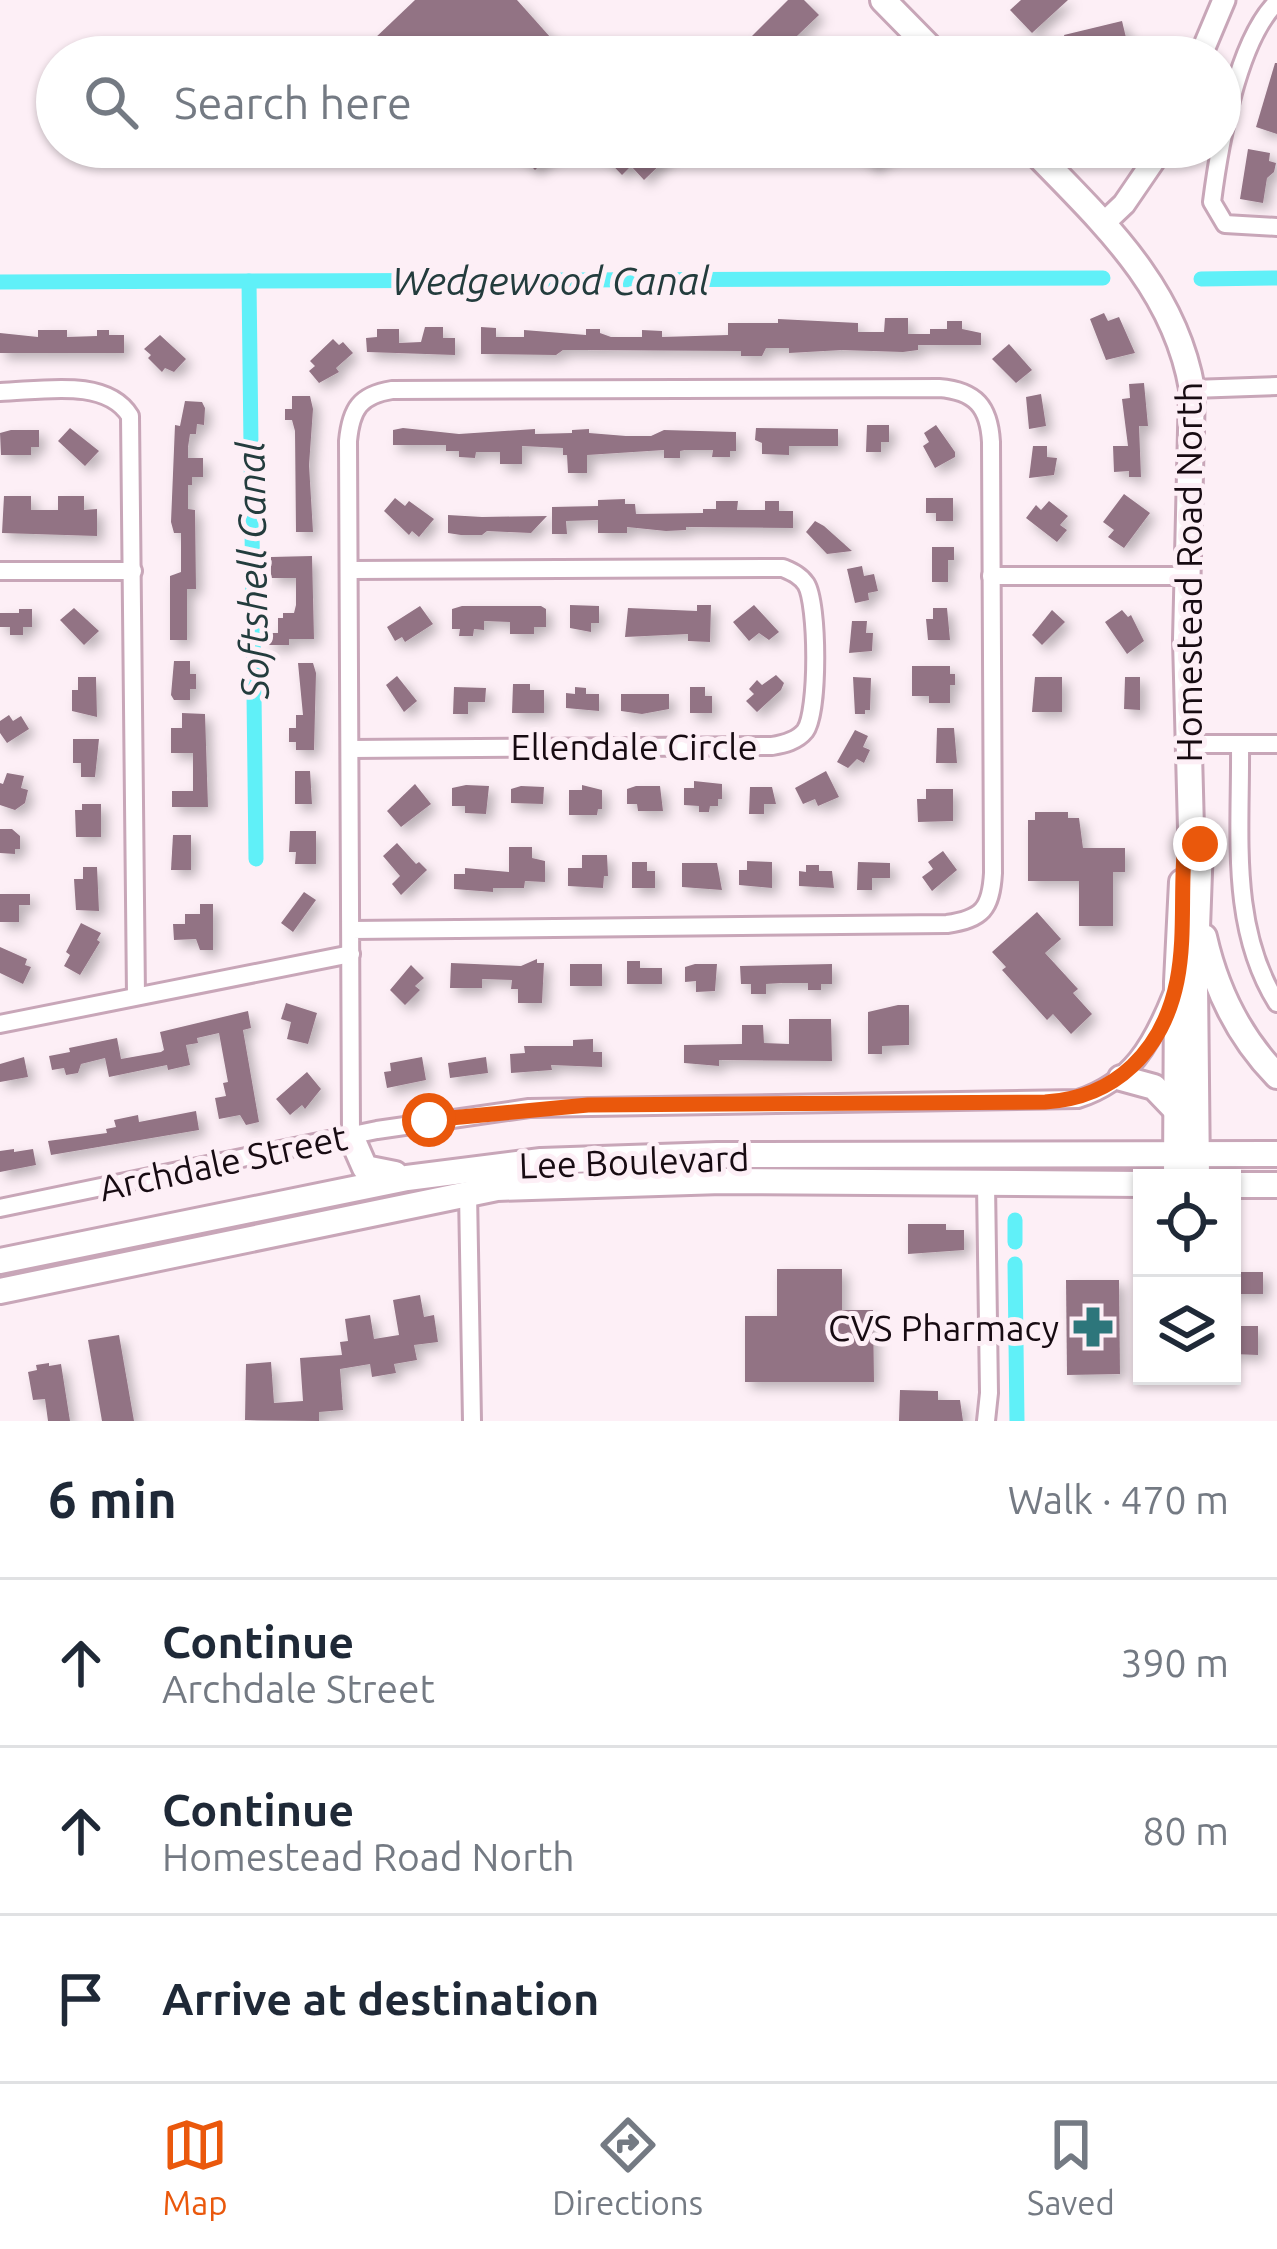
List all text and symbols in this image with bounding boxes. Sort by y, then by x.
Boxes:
search box [36,36,1241,168]
icon: search [78,69,144,135]
text: Search here [174,77,412,128]
water label: Wedgewood Canal [392,259,710,302]
street label: Homestead Road North [1168,382,1209,762]
water label: Softshell Canal [228,441,276,700]
street label: Ellendale Circle [510,726,758,767]
route end [1173,817,1227,871]
route start [402,1093,456,1147]
street label: Archdale Street [96,1116,350,1208]
street label: Lee Boulevard [518,1136,750,1186]
map controls [1133,1169,1241,1385]
button: locate [1133,1169,1241,1277]
button: layers [1133,1277,1241,1385]
pharmacy icon: CVS Pharmacy [1070,1304,1116,1350]
place label: CVS Pharmacy [828,1307,1059,1348]
text: 6 min [48,1470,177,1528]
text: Walk · 470 m [1008,1478,1229,1521]
text: Continue [162,1616,354,1667]
icon: ahead [48,1630,114,1696]
text: 390 m [1120,1641,1229,1684]
text: Archdale Street [162,1667,435,1710]
text: Continue [162,1784,354,1835]
icon: ahead [48,1798,114,1864]
text: 80 m [1142,1809,1229,1852]
text: Homestead Road North [162,1835,575,1878]
icon: arrive [48,1966,114,2032]
text: Arrive at destination [162,1973,599,2024]
tab: Map [162,2112,228,2221]
tab: Directions [552,2112,703,2221]
tab: Saved [1027,2112,1115,2221]

